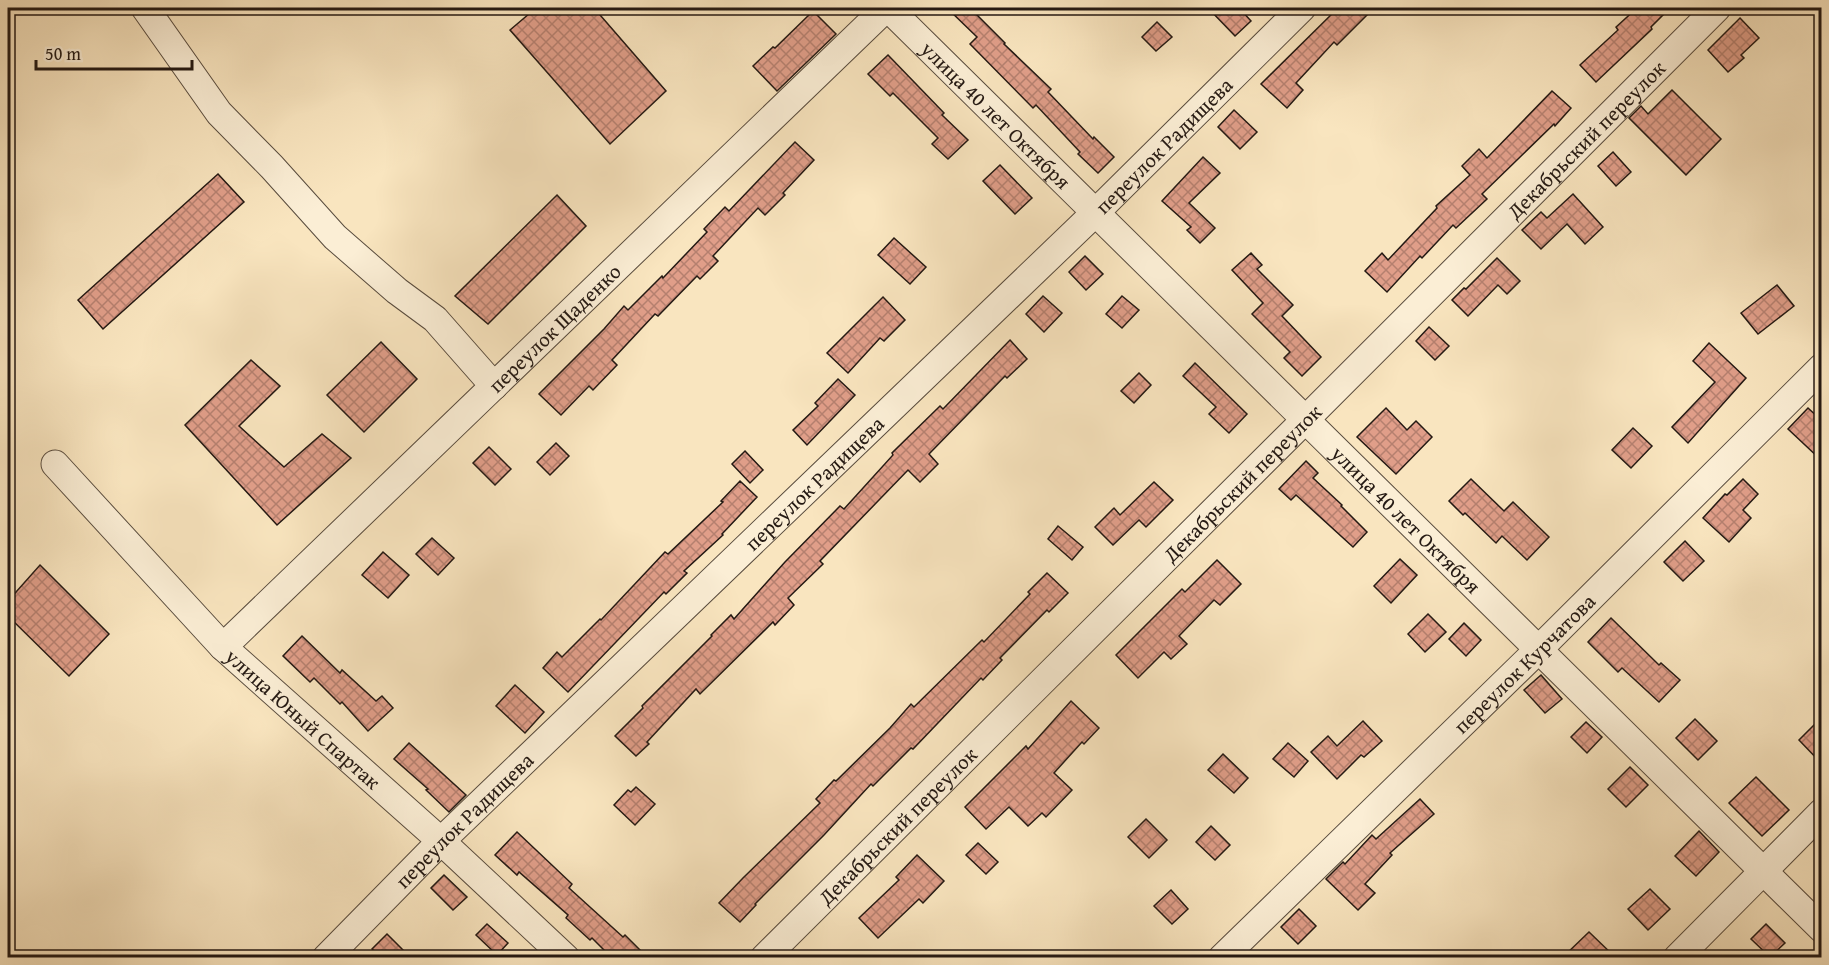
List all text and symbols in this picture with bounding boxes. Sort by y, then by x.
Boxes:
scale bar [36,33,192,71]
street label: улица 40 лет Октября [914,33,1078,196]
text: 50 m [45,40,81,67]
street label: Декабрьский переулок [1499,53,1672,226]
street label: переулок Радищева [1087,70,1239,221]
street label: переулок Щаденко [481,256,628,399]
street label: Декабрьский переулок [1155,397,1328,570]
street label: переулок Радищева [737,408,891,558]
street label: улица 40 лет Октября [1324,437,1489,601]
street label: переулок Курчатова [1446,586,1602,740]
street label: улица Юный Спартак [218,640,388,796]
street label: Декабрьский переулок [810,739,984,912]
street label: переулок Радищева [387,745,540,895]

